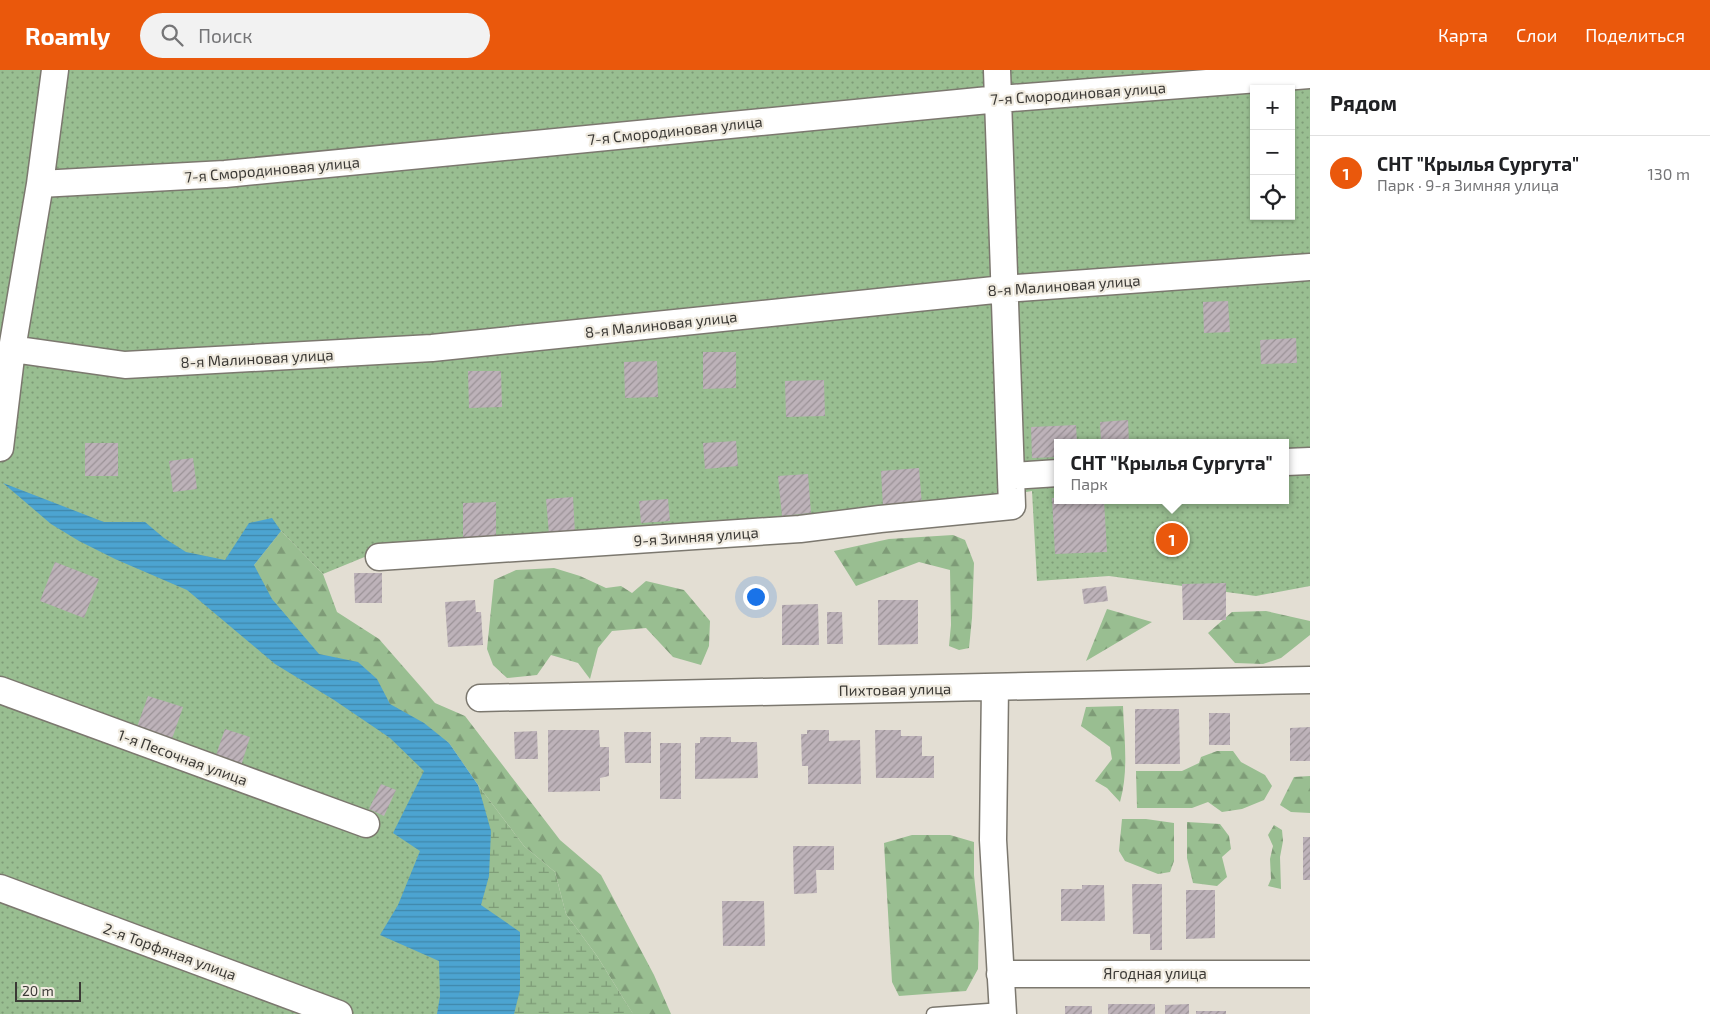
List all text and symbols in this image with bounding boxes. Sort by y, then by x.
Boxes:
search box [140,13,490,58]
text: Roamly [25,21,110,50]
icon: search [158,21,186,49]
text: Поиск [198,24,253,47]
text: Карта [1438,24,1488,46]
text: Слои [1516,24,1557,46]
text: Поделиться [1585,24,1685,46]
street label: 7-я Смородиновая улица [990,78,1166,109]
map controls [1250,85,1295,220]
button: + [1250,85,1295,130]
text: Рядом [1330,90,1397,115]
street label: 7-я Смородиновая улица [587,112,764,149]
button: − [1250,130,1295,175]
street label: 7-я Смородиновая улица [184,152,360,187]
text: CНТ "Крылья Сургута" [1377,152,1579,175]
text: 1 [1343,164,1349,183]
text: 130 m [1648,164,1690,183]
button: locate [1250,175,1295,220]
text: Парк · 9-я Зимняя улица [1377,175,1559,194]
street label: 8-я Малиновая улица [987,271,1141,300]
street label: 8-я Малиновая улица [584,307,738,342]
street label: 8-я Малиновая улица [180,345,334,372]
popup [1054,439,1289,504]
text: CНТ "Крылья Сургута" [1070,451,1273,474]
text: Парк [1070,474,1108,493]
pin: 1 [1156,520,1188,558]
street label: 9-я Зимняя улица [633,523,759,550]
your location [743,584,769,610]
street label: Пихтовая улица [839,679,951,700]
street label: 1-я Песочная улица [115,725,250,790]
street label: 2-я Торфяная улица [101,919,239,984]
street label: Ягодная улица [1103,964,1207,983]
scale bar [15,979,81,1002]
text: 20 m [22,982,54,999]

